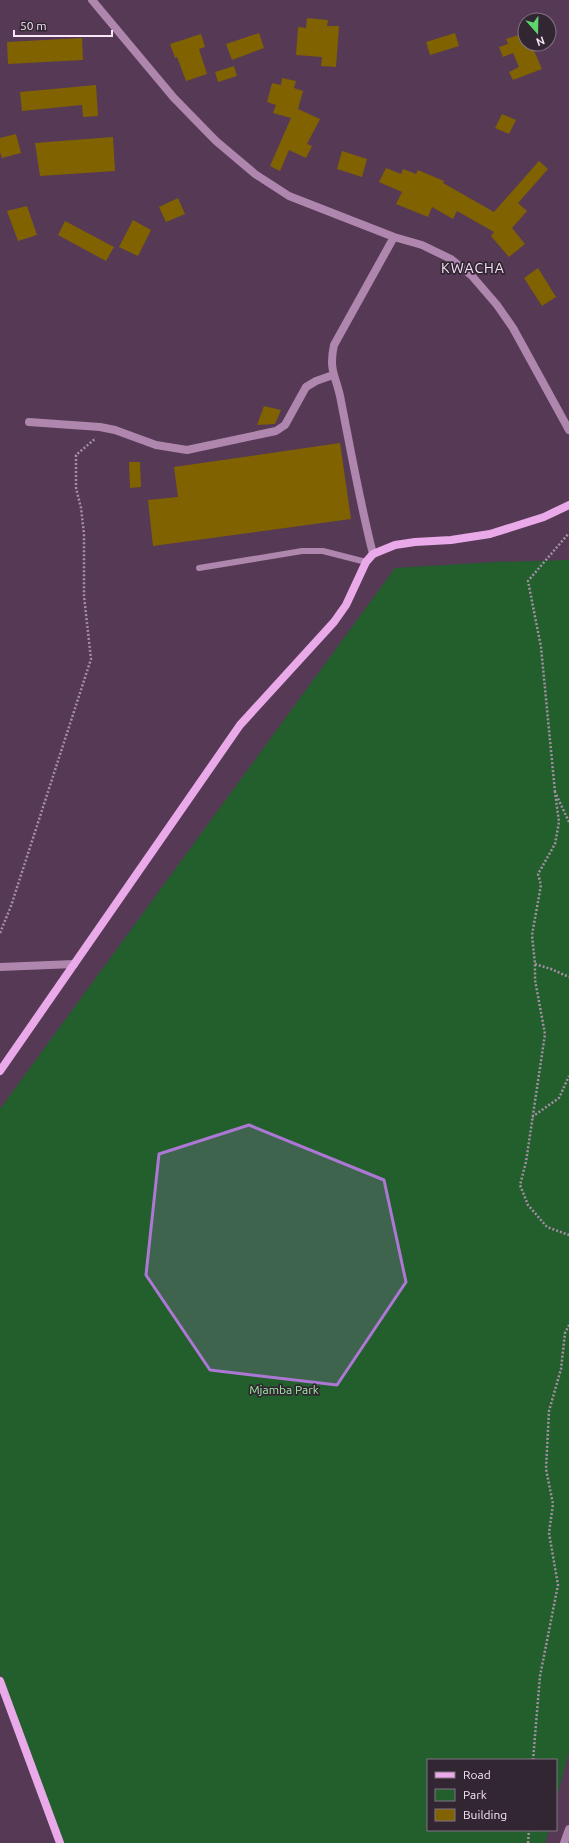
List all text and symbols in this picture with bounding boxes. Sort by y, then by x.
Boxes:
scale bar [14,12,112,38]
north arrow [517,12,557,52]
text: 50 m [20,19,47,32]
text: N [535,34,546,48]
district label: KWACHA [441,260,505,276]
park label: Mjamba Park [249,1383,319,1396]
legend [427,1759,557,1831]
text: Road [463,1768,491,1781]
text: Park [463,1788,487,1801]
text: Building [463,1808,507,1821]

